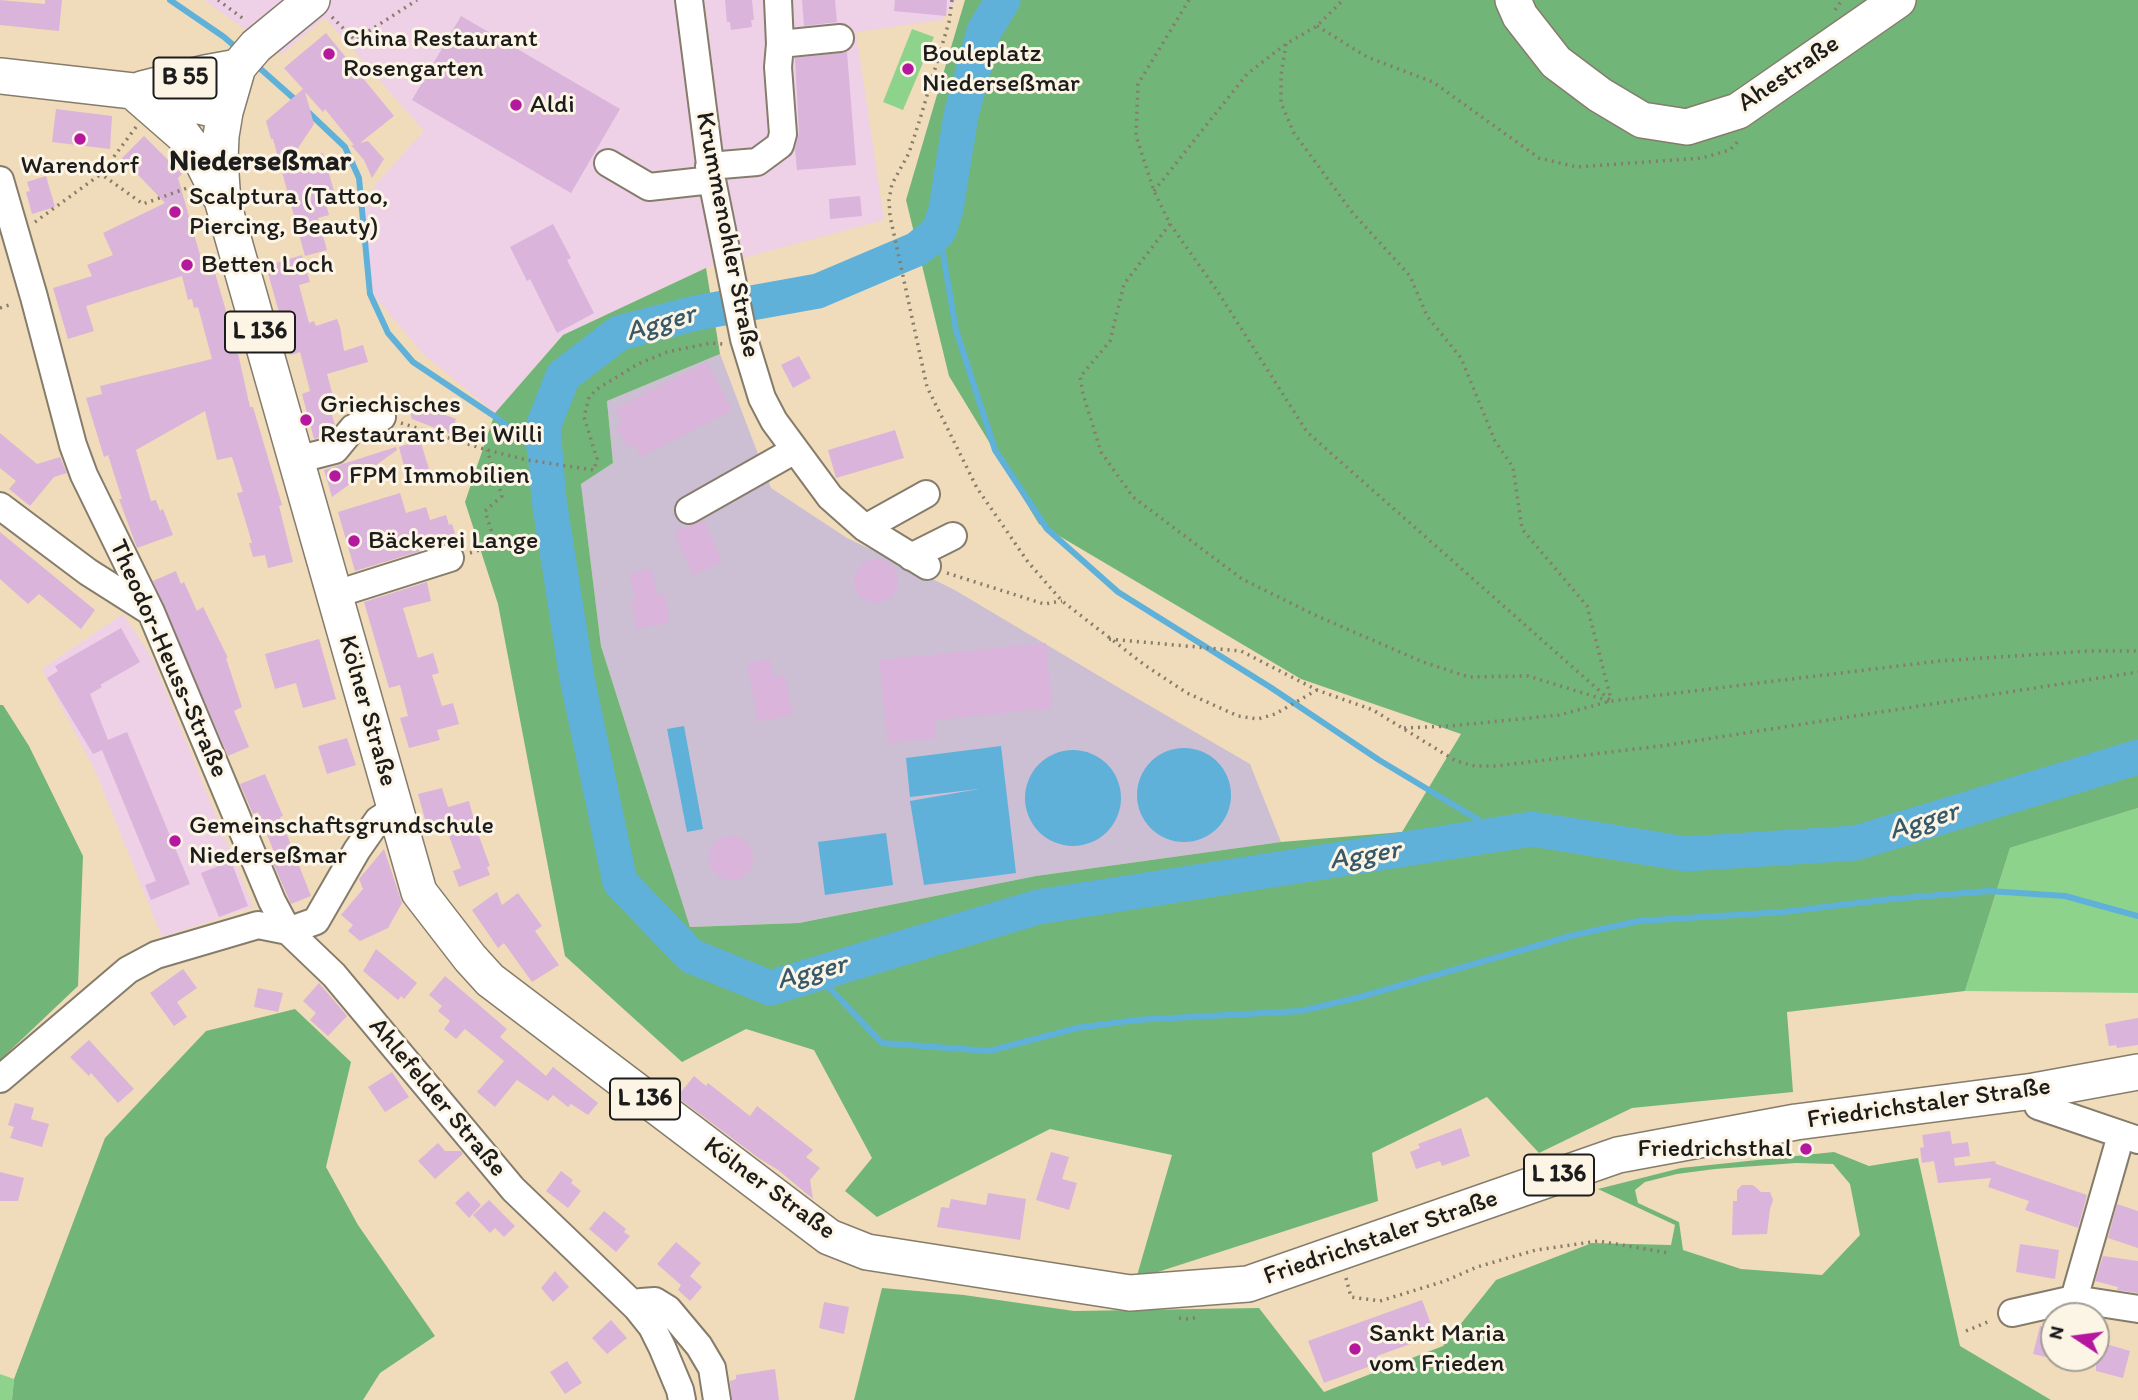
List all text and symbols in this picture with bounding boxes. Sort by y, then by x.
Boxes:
place label: China Restaurant Rosengarten [343,23,538,84]
street label: Ahestraße [1732,29,1846,119]
place label: Bouleplatz Niederseßmar [922,38,1080,100]
marker: China Restaurant Rosengarten [321,46,337,62]
road number: B 55 [154,57,216,98]
marker: Bouleplatz Niederseßmar [900,61,916,77]
place label: Aldi [530,89,575,121]
marker: Aldi [508,97,524,113]
street label: Krummenohler Straße [688,110,766,360]
marker: Warendorf [72,131,88,147]
district label: Niederseßmar [169,144,351,180]
place label: Warendorf [21,150,139,182]
place label: Scalptura (Tattoo, Piercing, Beauty) [189,181,389,242]
marker: Scalptura (Tattoo, Piercing, Beauty) [167,204,183,220]
place label: Betten Loch [201,249,334,281]
marker: Betten Loch [179,257,195,273]
water label: Agger [622,298,700,350]
road number: L 136 [225,312,295,352]
place label: Griechisches Restaurant Bei Willi [320,389,543,450]
marker: Griechisches Restaurant Bei Willi [298,412,314,428]
place label: FPM Immobilien [349,460,530,492]
marker: FPM Immobilien [327,468,343,484]
place label: Bäckerei Lange [368,525,538,557]
marker: Bäckerei Lange [346,533,362,549]
street label: Theodor-Heuss-Straße [102,535,234,783]
street label: Kölner Straße [331,632,403,790]
water label: Agger [1885,796,1963,848]
place label: Gemeinschaftsgrundschule Niederseßmar [189,810,494,872]
marker: Gemeinschaftsgrundschule Niederseßmar [167,833,183,849]
water label: Agger [1327,834,1403,878]
water label: Agger [773,948,851,998]
street label: Ahlefelder Straße [361,1012,513,1184]
street label: Friedrichstaler Straße [1805,1071,2053,1137]
road number: L 136 [610,1078,680,1120]
street label: Kölner Straße [697,1131,841,1247]
place label: Friedrichsthal [1638,1133,1792,1165]
marker: Friedrichsthal [1798,1141,1814,1157]
road number: L 136 [1524,1154,1594,1196]
street label: Friedrichstaler Straße [1260,1183,1502,1293]
north arrow [2040,1302,2110,1372]
place label: Sankt Maria vom Frieden [1369,1318,1505,1380]
text: N [2043,1324,2069,1341]
marker: Sankt Maria vom Frieden [1347,1341,1363,1357]

